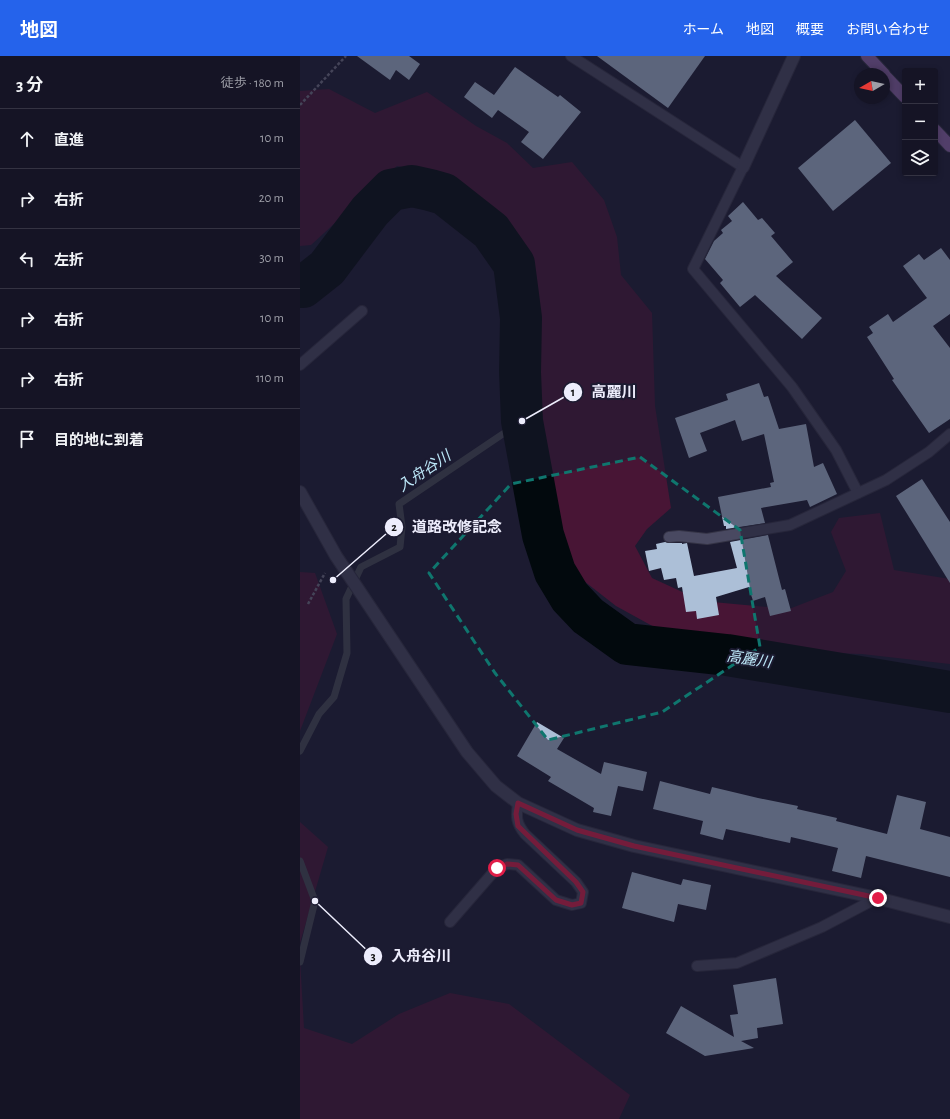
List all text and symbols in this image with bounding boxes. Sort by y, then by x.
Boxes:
text: 地図 [20,21,58,40]
text: ホーム [682,23,724,37]
text: 地図 [746,23,774,37]
text: 概要 [796,23,824,37]
text: お問い合わせ [846,23,930,37]
north arrow [854,68,890,104]
map controls [902,68,938,176]
button: + [902,68,938,104]
text: 3 分 [16,76,43,93]
text: 徒歩 · 180 m [221,77,284,90]
button: − [902,104,938,140]
icon: ahead [16,128,38,150]
text: 10 m [260,132,284,145]
text: 直進 [54,133,84,148]
button: layers [902,140,938,176]
icon: right [16,188,38,210]
text: 20 m [259,192,284,205]
text: 右折 [54,193,84,208]
icon: left [16,248,38,270]
text: 30 m [259,252,284,265]
text: 左折 [54,253,84,268]
icon: right [16,308,38,330]
text: 10 m [260,312,284,325]
text: 右折 [54,313,84,328]
icon: right [16,368,38,390]
text: 110 m [256,372,284,385]
text: 右折 [54,373,84,388]
callout: 高麗川 [563,378,644,405]
text: 高麗川 [591,384,637,400]
text: 1 [571,386,575,398]
icon: arrive [16,428,38,450]
text: 目的地に到着 [54,433,144,448]
water label: 入舟谷川 [395,446,455,494]
callout: 道路改修記念 [384,513,510,540]
text: 道路改修記念 [412,519,502,535]
text: 2 [391,521,397,533]
water label: 高麗川 [726,648,774,671]
route start [488,859,506,877]
route end [869,889,887,907]
callout: 入舟谷川 [363,942,459,969]
text: 入舟谷川 [391,948,451,964]
text: 3 [370,950,376,962]

